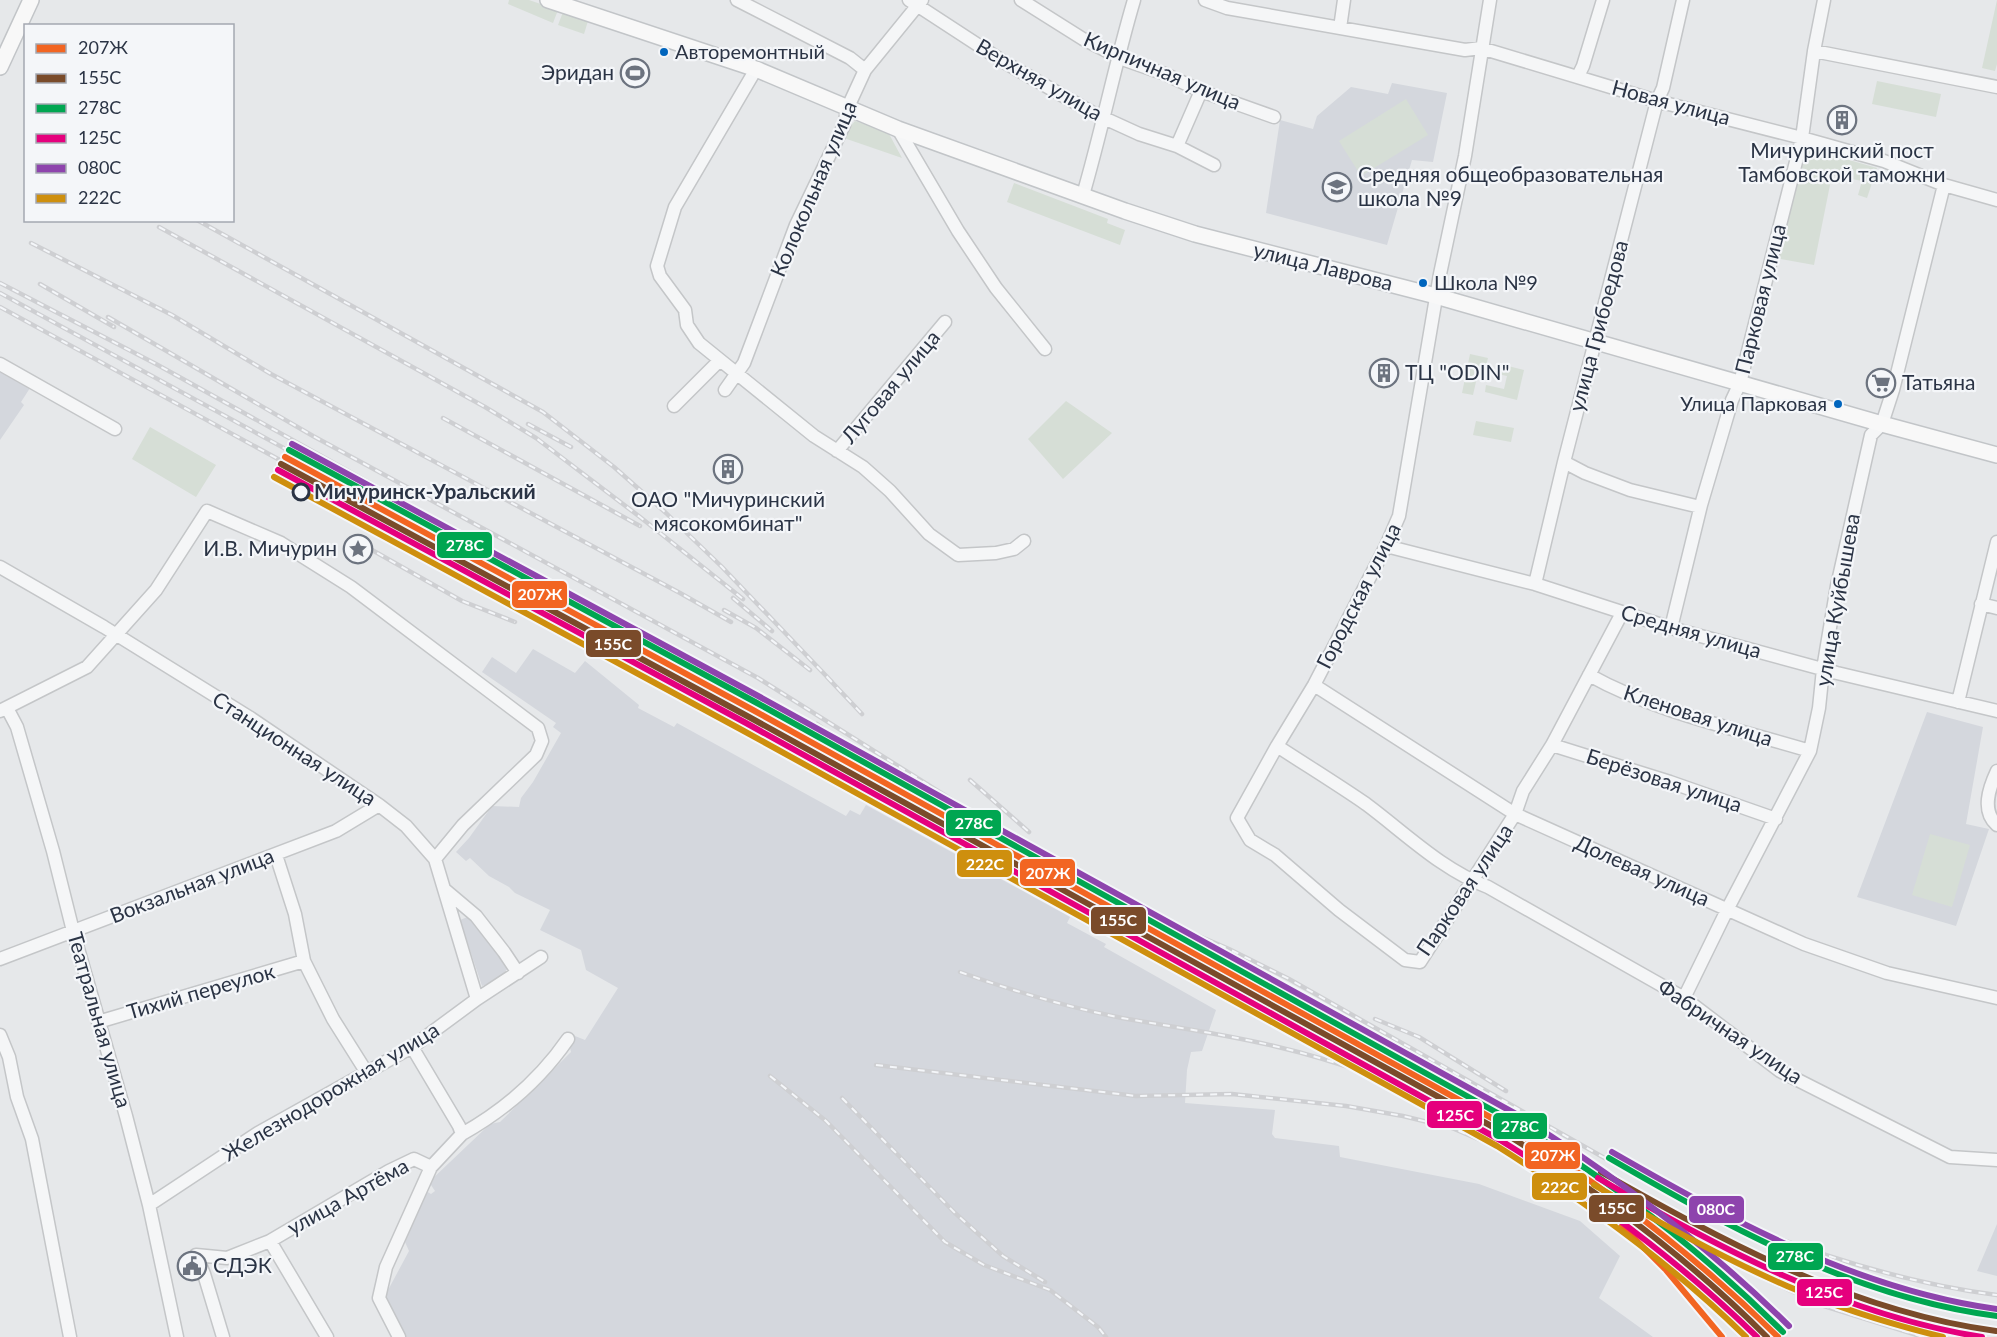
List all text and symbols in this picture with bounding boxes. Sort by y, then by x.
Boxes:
legend [24,24,234,222]
street label: Кирпичная улица [1080,25,1245,114]
street label: Верхняя улица [972,32,1107,125]
text: 207Ж [78,36,128,58]
place label: Авторемонтный [675,39,825,63]
marker: Авторемонтный [658,46,670,58]
sports icon: Эридан [619,57,651,89]
place label: Эридан [541,59,614,84]
text: 155С [78,66,121,88]
street label: Новая улица [1609,74,1733,129]
text: 278С [78,96,121,118]
street label: Колокольная улица [764,97,861,280]
building icon: Мичуринский пост Тамбовской таможни [1826,104,1858,136]
text: 125С [78,126,121,148]
place label: Мичуринский пост Тамбовской таможни [1738,137,1946,186]
text: 080С [78,156,121,178]
place label: Средняя общеобразовательная школа №9 [1358,161,1663,210]
school or university icon: Средняя общеобразовательная школа №9 [1321,171,1353,203]
text: 222С [78,186,121,208]
street label: Парковая улица [1729,221,1790,376]
street label: улица Лаврова [1251,236,1396,295]
street label: улица Грибоедова [1563,237,1632,414]
place label: Школа №9 [1434,270,1538,294]
marker: Школа №9 [1417,277,1429,289]
street label: Луговая улица [835,324,944,448]
building icon: ТЦ "ODIN" [1368,357,1400,389]
place label: ТЦ "ODIN" [1405,359,1509,384]
supermarket icon: Татьяна [1865,367,1897,399]
place label: Татьяна [1902,369,1975,394]
place label: Улица Парковая [1680,391,1827,415]
marker: Улица Парковая [1832,398,1844,410]
building icon: ОАО "Мичуринский мясокомбинат" [712,453,744,485]
place label: Мичуринск-Уральский [314,478,536,503]
marker: Мичуринск-Уральский [292,483,310,501]
place label: ОАО "Мичуринский мясокомбинат" [631,486,825,535]
street label: улица Куйбышева [1809,511,1864,688]
street label: Городская улица [1310,518,1405,672]
line badge: 278С [436,531,493,559]
place icon: И.В. Мичурин [342,533,374,565]
place label: И.В. Мичурин [203,535,337,560]
text: 278С [446,535,485,554]
line badge: 207Ж [511,580,568,609]
text: 207Ж [518,584,563,603]
street label: Средняя улица [1618,599,1765,663]
line badge: 155С [585,629,642,658]
text: 155С [594,634,633,653]
street label: Кленовая улица [1621,679,1776,750]
street label: Станционная улица [208,685,381,810]
street label: Берёзовая улица [1583,743,1745,817]
line badge: 278С [945,809,1002,837]
text: 278С [955,813,994,832]
street label: Парковая улица [1410,818,1517,960]
street label: Долевая улица [1571,829,1714,910]
street label: Вокзальная улица [106,842,277,927]
line badge: 222С [956,849,1013,878]
text: 222С [966,854,1005,873]
line badge: 207Ж [1019,858,1076,887]
text: 207Ж [1026,863,1071,882]
line badge: 155С [1090,906,1147,935]
text: 155С [1099,910,1138,929]
street label: Театральная улица [63,929,137,1110]
street label: Тихий переулок [124,957,277,1024]
street label: Фабричная улица [1654,973,1808,1088]
street label: Железнодорожная улица [217,1016,443,1165]
line badge: 125С [1426,1100,1483,1129]
text: 125С [1436,1105,1475,1124]
line badge: 278С [1492,1112,1548,1140]
text: 278С [1501,1116,1540,1135]
line badge: 207Ж [1524,1141,1581,1170]
text: 207Ж [1531,1145,1576,1164]
street label: улица Артёма [282,1152,412,1239]
line badge: 222С [1531,1172,1588,1201]
text: 222С [1541,1177,1580,1196]
line badge: 155С [1588,1194,1645,1223]
line badge: 080С [1688,1195,1745,1224]
text: 155С [1598,1198,1637,1217]
text: 080С [1697,1199,1736,1218]
line badge: 278С [1767,1242,1824,1271]
text: 278С [1776,1246,1815,1265]
public building icon: СДЭК [176,1250,208,1282]
place label: СДЭК [213,1252,272,1277]
line badge: 125С [1796,1278,1853,1307]
text: 125С [1805,1282,1844,1301]

